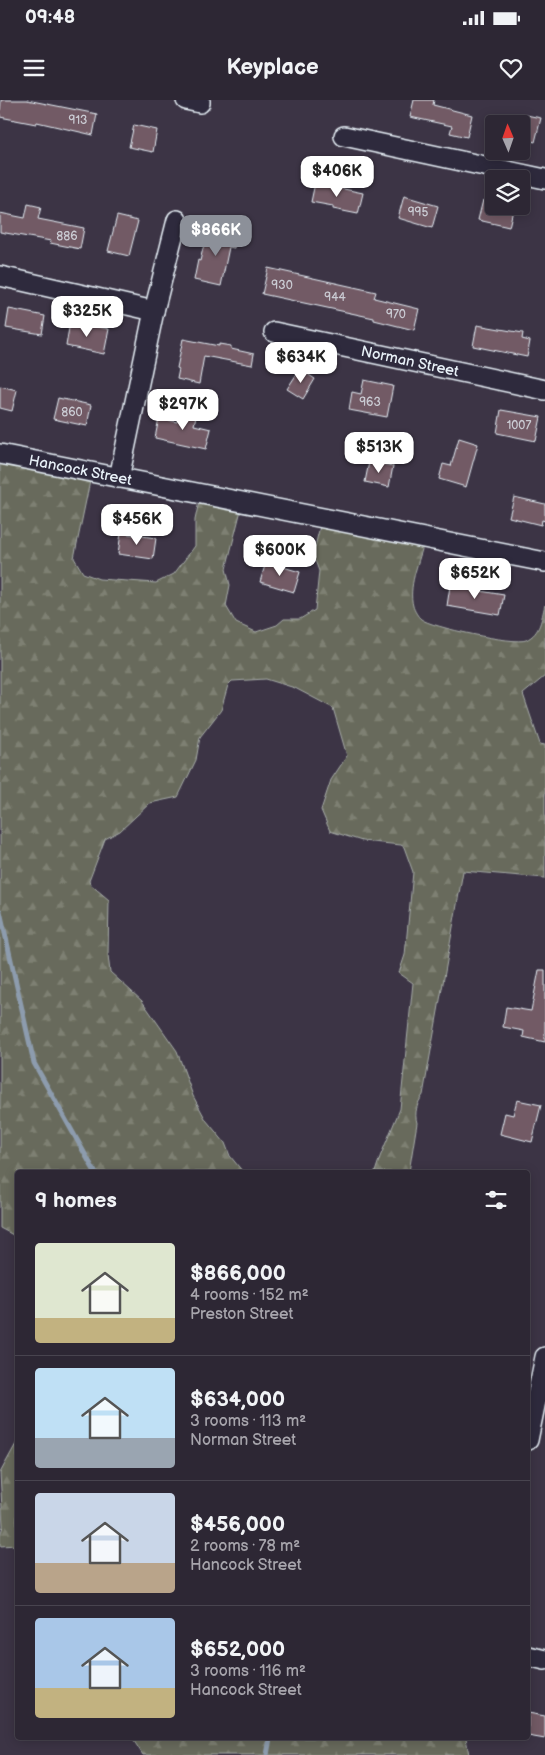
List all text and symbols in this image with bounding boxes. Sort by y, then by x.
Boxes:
text: 09:48 [25,6,75,29]
icon: menu [20,54,48,82]
text: Keyplace [226,54,319,81]
icon: heart [497,54,525,82]
house number: 913 [69,113,87,128]
north arrow [485,115,530,160]
map controls [485,115,530,215]
pin: $406K [302,156,372,198]
text: $406K [312,162,362,181]
button: layers [485,170,530,215]
house number: 995 [408,205,428,220]
pin: $866K [181,214,251,257]
text: $866K [191,221,241,240]
house number: 886 [56,229,78,244]
house number: 930 [271,278,293,293]
house number: 944 [324,290,346,305]
pin: $325K [52,296,122,338]
text: $325K [62,302,112,321]
house number: 970 [386,307,406,322]
pin: $634K [266,342,336,384]
street label: Norman Street [359,342,461,381]
text: $634K [276,348,326,367]
pin: $297K [148,388,218,431]
text: $297K [158,395,208,414]
house number: 963 [359,395,381,410]
house number: 860 [61,405,83,420]
house number: 1007 [507,418,531,433]
pin: $513K [344,432,414,474]
text: $513K [356,438,402,457]
street label: Hancock Street [27,451,134,490]
pin: $456K [102,504,172,546]
text: $456K [112,510,162,529]
pin: $600K [245,534,315,577]
text: $600K [254,541,306,560]
pin: $652K [440,558,510,600]
text: $652K [450,564,500,583]
icon: filters [482,1186,510,1214]
text: 9 homes [35,1188,117,1213]
text: $866,000 [190,1261,286,1286]
icon: home [75,1263,135,1323]
text: 4 rooms · 152 m² [190,1286,309,1305]
text: Preston Street [190,1305,293,1324]
text: $634,000 [190,1387,285,1412]
icon: home [75,1388,135,1448]
text: 3 rooms · 113 m² [190,1412,306,1431]
text: Norman Street [190,1431,296,1450]
text: $456,000 [190,1512,285,1537]
icon: home [75,1513,135,1573]
text: 2 rooms · 78 m² [190,1537,300,1556]
text: Hancock Street [190,1556,302,1575]
text: $652,000 [190,1637,285,1662]
icon: home [75,1638,135,1698]
text: 3 rooms · 116 m² [190,1662,306,1681]
text: Hancock Street [190,1681,302,1700]

